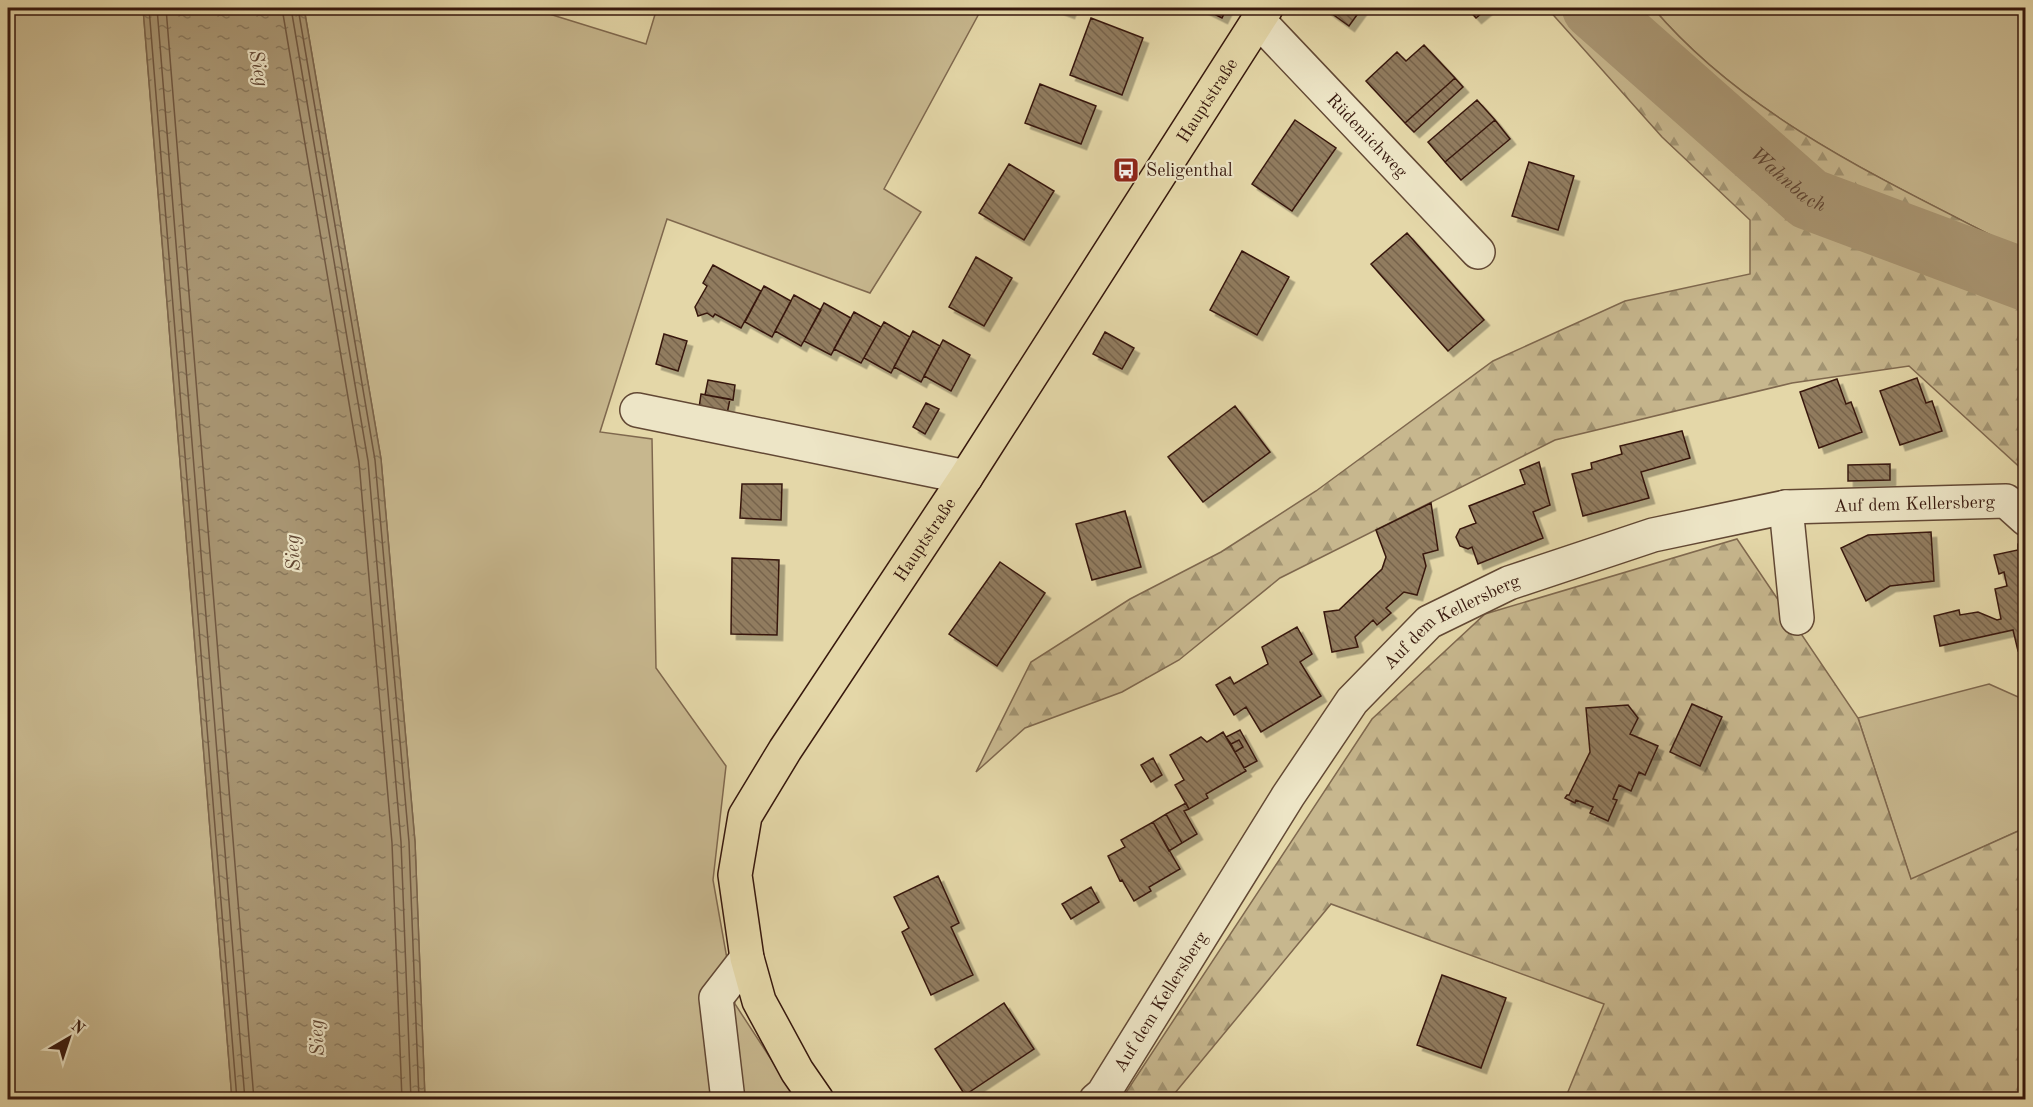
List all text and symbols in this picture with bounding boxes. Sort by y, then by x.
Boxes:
water label: Sieg [245,48,271,89]
street label: Hauptstraße [1174,55,1241,146]
street label: Rüdemichweg [1323,91,1411,182]
water label: Wahnbach [1746,144,1828,216]
bus stop icon: Seligenthal [1111,155,1141,185]
place label: Seligenthal [1146,162,1233,180]
street label: Auf dem Kellersberg [1834,493,1996,516]
street label: Hauptstraße [891,495,960,585]
water label: Sieg [283,534,305,572]
street label: Auf dem Kellersberg [1380,572,1523,673]
street label: Auf dem Kellersberg [1111,929,1212,1075]
north arrow [39,1008,99,1068]
text: N [67,1018,88,1038]
water label: Sieg [307,1019,329,1057]

